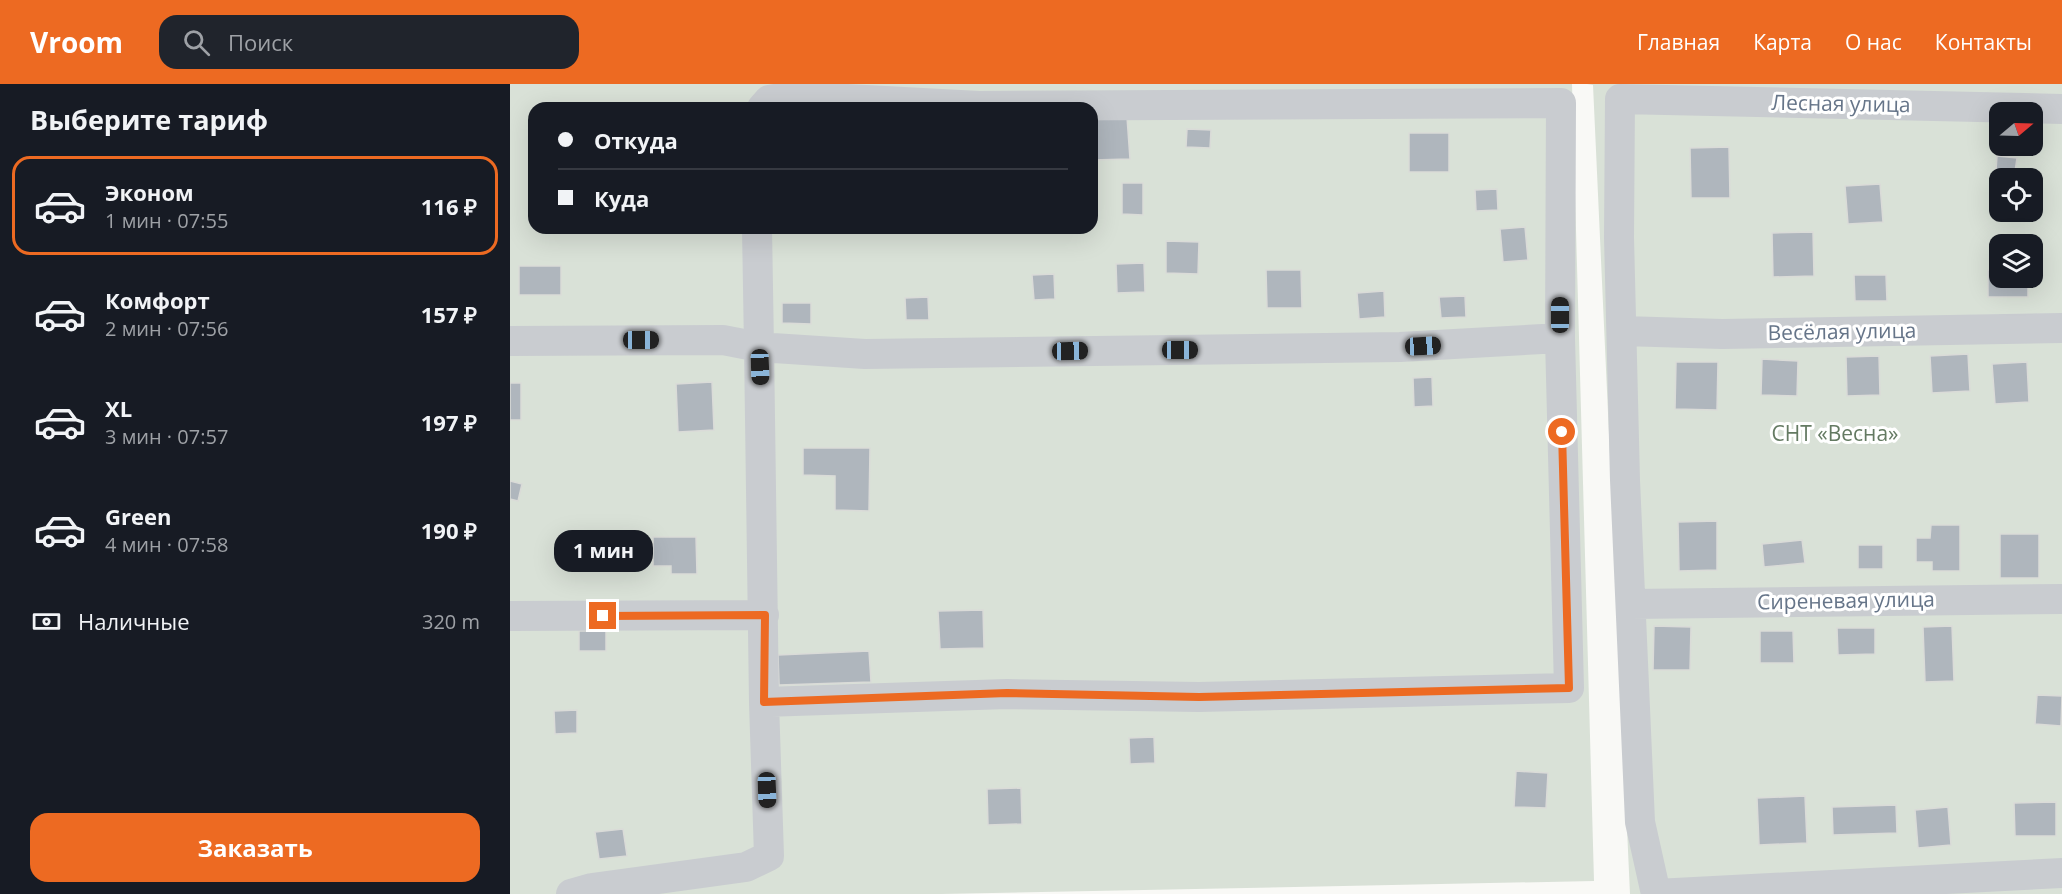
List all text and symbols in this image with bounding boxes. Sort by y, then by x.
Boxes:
search box [159,15,579,69]
text: Vroom [30,23,123,61]
icon: search [180,26,213,59]
text: Поиск [228,27,293,57]
text: Главная [1637,28,1720,56]
text: Карта [1753,28,1812,56]
text: О нас [1845,28,1902,56]
text: Контакты [1935,28,2032,56]
street label: Лесная улица [1771,88,1911,118]
text: Выберите тариф [30,101,268,138]
north arrow [1989,102,2043,156]
map controls [1989,102,2043,288]
text: Откуда [594,125,678,155]
button: locate [1989,168,2043,222]
text: Эконом [105,177,194,207]
icon: car [33,179,87,233]
text: Куда [594,183,649,213]
text: 116 ₽ [421,191,477,221]
text: 1 мин · 07:55 [105,207,228,234]
button: layers [1989,234,2043,288]
text: Комфорт [105,285,210,315]
icon: car [33,287,87,341]
car [1551,297,1569,333]
text: 157 ₽ [421,299,477,329]
text: 2 мин · 07:56 [105,315,228,342]
street label: Весёлая улица [1767,316,1917,346]
car [623,331,659,349]
car [1405,336,1441,356]
car [1162,341,1198,359]
car [1052,342,1088,360]
car [750,349,770,385]
text: XL [105,393,132,423]
icon: car [33,395,87,449]
text: 197 ₽ [421,407,477,437]
route start [1548,418,1575,445]
park label: СНТ «Весна» [1772,419,1898,447]
text: 3 мин · 07:57 [105,423,228,450]
text: Green [105,501,171,531]
icon: car [33,503,87,557]
text: 190 ₽ [421,515,477,545]
callout: 1 мин [554,529,652,571]
text: 4 мин · 07:58 [105,531,228,558]
text: 1 мин [573,537,634,564]
street label: Сиреневая улица [1757,584,1935,616]
route end [589,602,616,629]
icon: cash [30,605,63,638]
text: Наличные [78,606,190,636]
text: 320 m [422,608,480,635]
car [757,772,777,808]
button: Заказать [30,813,480,882]

